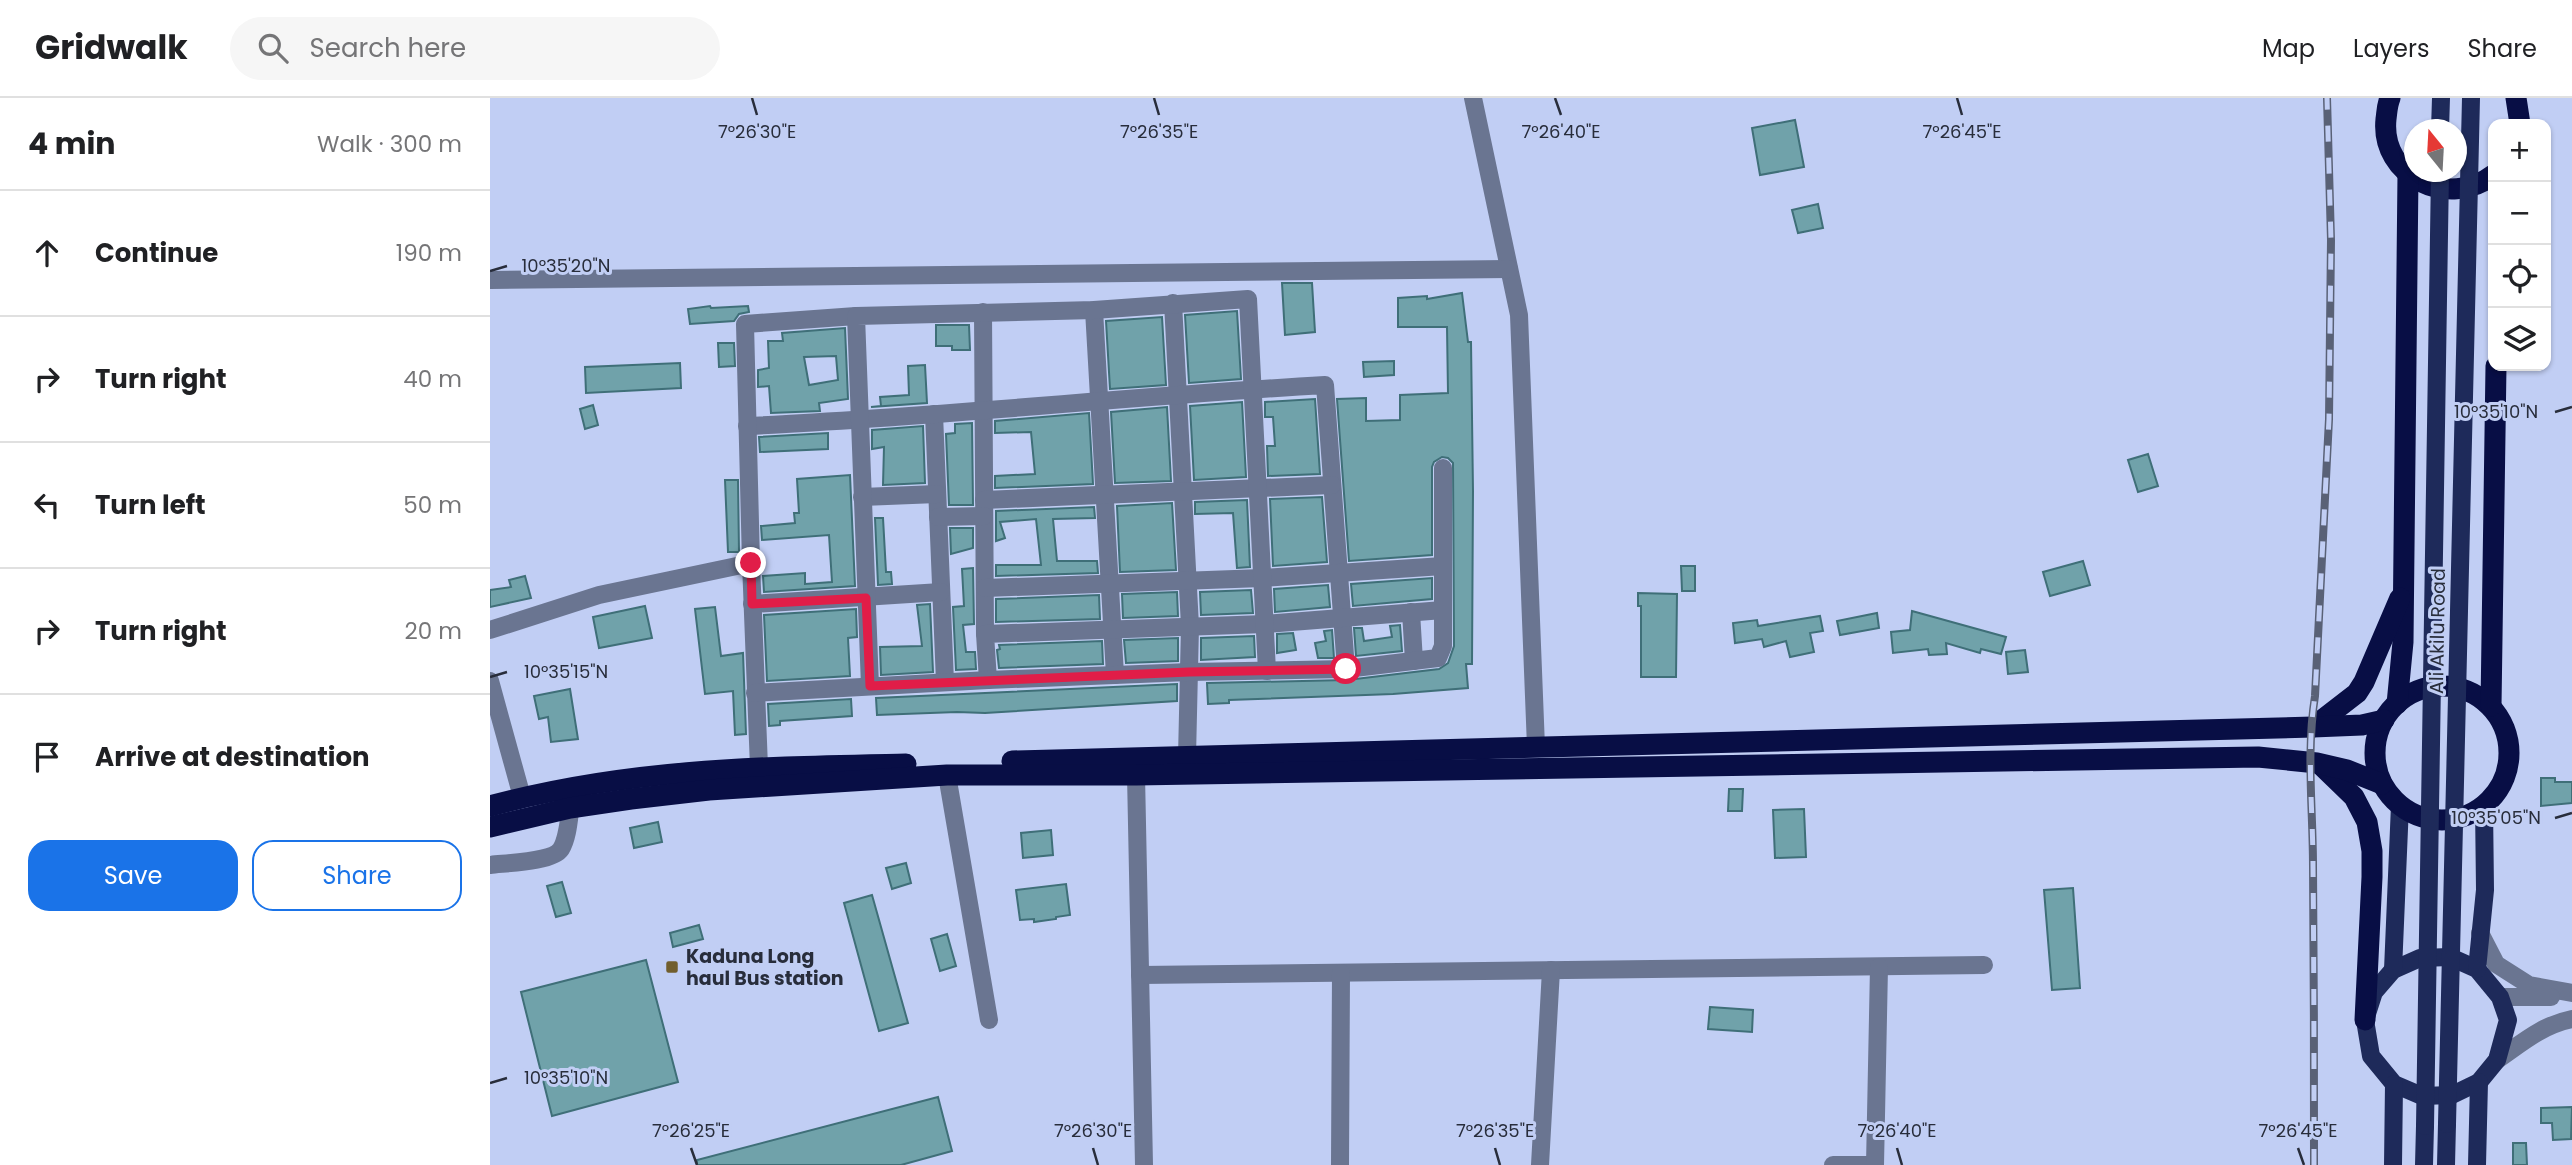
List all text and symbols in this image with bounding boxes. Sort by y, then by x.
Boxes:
search box [230,17,720,80]
text: Gridwalk [35,24,188,71]
icon: search [254,29,292,67]
text: Search here [310,30,466,66]
text: Map [2262,32,2315,65]
text: Layers [2353,32,2429,65]
text: Share [2467,32,2537,65]
text: 7°26'30"E [718,119,796,144]
text: 7°26'35"E [1120,119,1198,144]
text: 7°26'40"E [1522,119,1600,144]
text: 7°26'45"E [1923,119,2001,144]
north arrow [2404,119,2467,182]
map controls [2488,119,2551,371]
button: + [2488,119,2551,182]
text: 4 min [28,122,116,165]
text: Walk · 300 m [317,128,462,160]
button: − [2488,182,2551,245]
icon: ahead [28,234,66,272]
text: Continue [95,235,218,271]
text: 190 m [396,237,462,269]
button: locate [2488,245,2551,308]
text: 10°35'20"N [522,253,610,278]
button: layers [2488,308,2551,371]
icon: right [28,360,66,398]
text: Turn right [95,361,227,397]
text: 40 m [403,363,462,395]
text: 10°35'10"N [2454,399,2538,424]
icon: left [28,486,66,524]
text: Turn left [95,487,206,523]
text: 50 m [403,489,462,521]
route end [735,547,766,578]
street label: Ali Akilu Road [2423,568,2452,694]
icon: right [28,612,66,650]
text: Turn right [95,613,227,649]
text: 20 m [404,615,462,647]
route start [1330,653,1361,684]
text: 10°35'15"N [524,659,608,684]
icon: arrive [28,738,66,776]
text: Arrive at destination [95,739,370,775]
text: 10°35'05"N [2451,805,2541,830]
button: Save [28,840,238,911]
button: Share [252,840,462,911]
place label: Kaduna Long haul Bus station [686,943,844,992]
marker: Kaduna Long haul Bus station [664,959,680,975]
text: 10°35'10"N [524,1065,608,1090]
text: 7°26'25"E [652,1118,730,1143]
text: 7°26'30"E [1054,1118,1132,1143]
text: 7°26'35"E [1456,1118,1534,1143]
text: 7°26'40"E [1858,1118,1936,1143]
text: 7°26'45"E [2259,1118,2337,1143]

